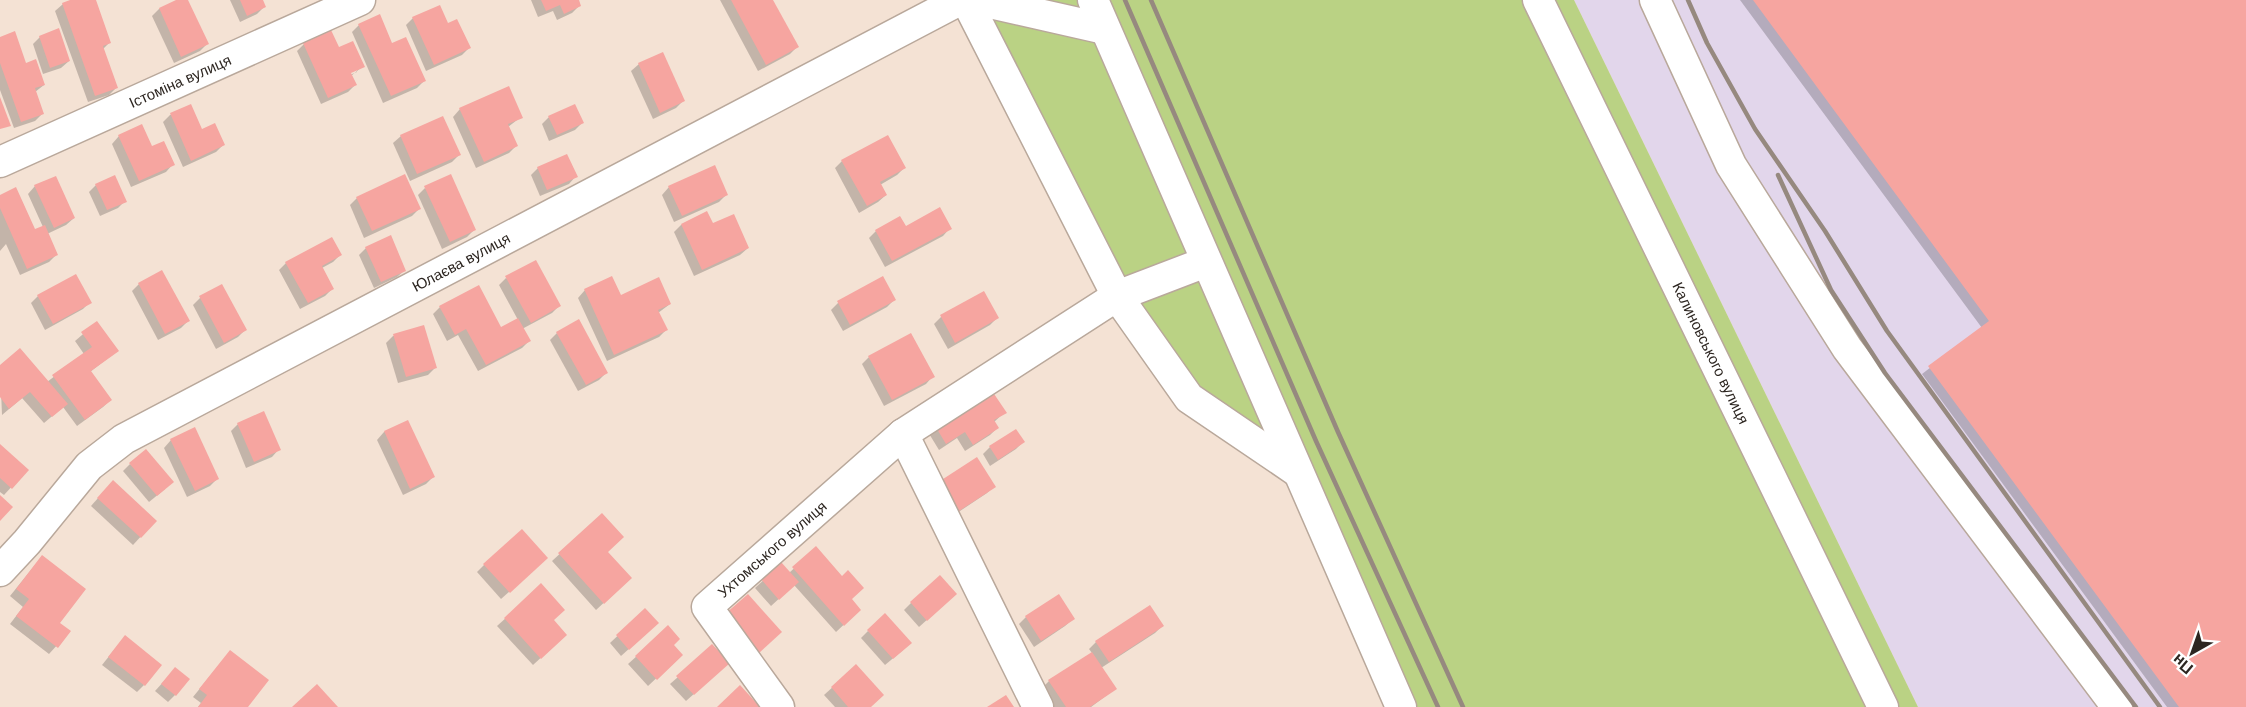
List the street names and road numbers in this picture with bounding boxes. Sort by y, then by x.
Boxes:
street label: Істоміна вулиця [126,51,234,111]
street label: Юлаєва вулиця [409,229,513,295]
street label: Калиновського вулиця [1669,279,1753,427]
street label: Ухтомського вулиця [714,497,830,601]

